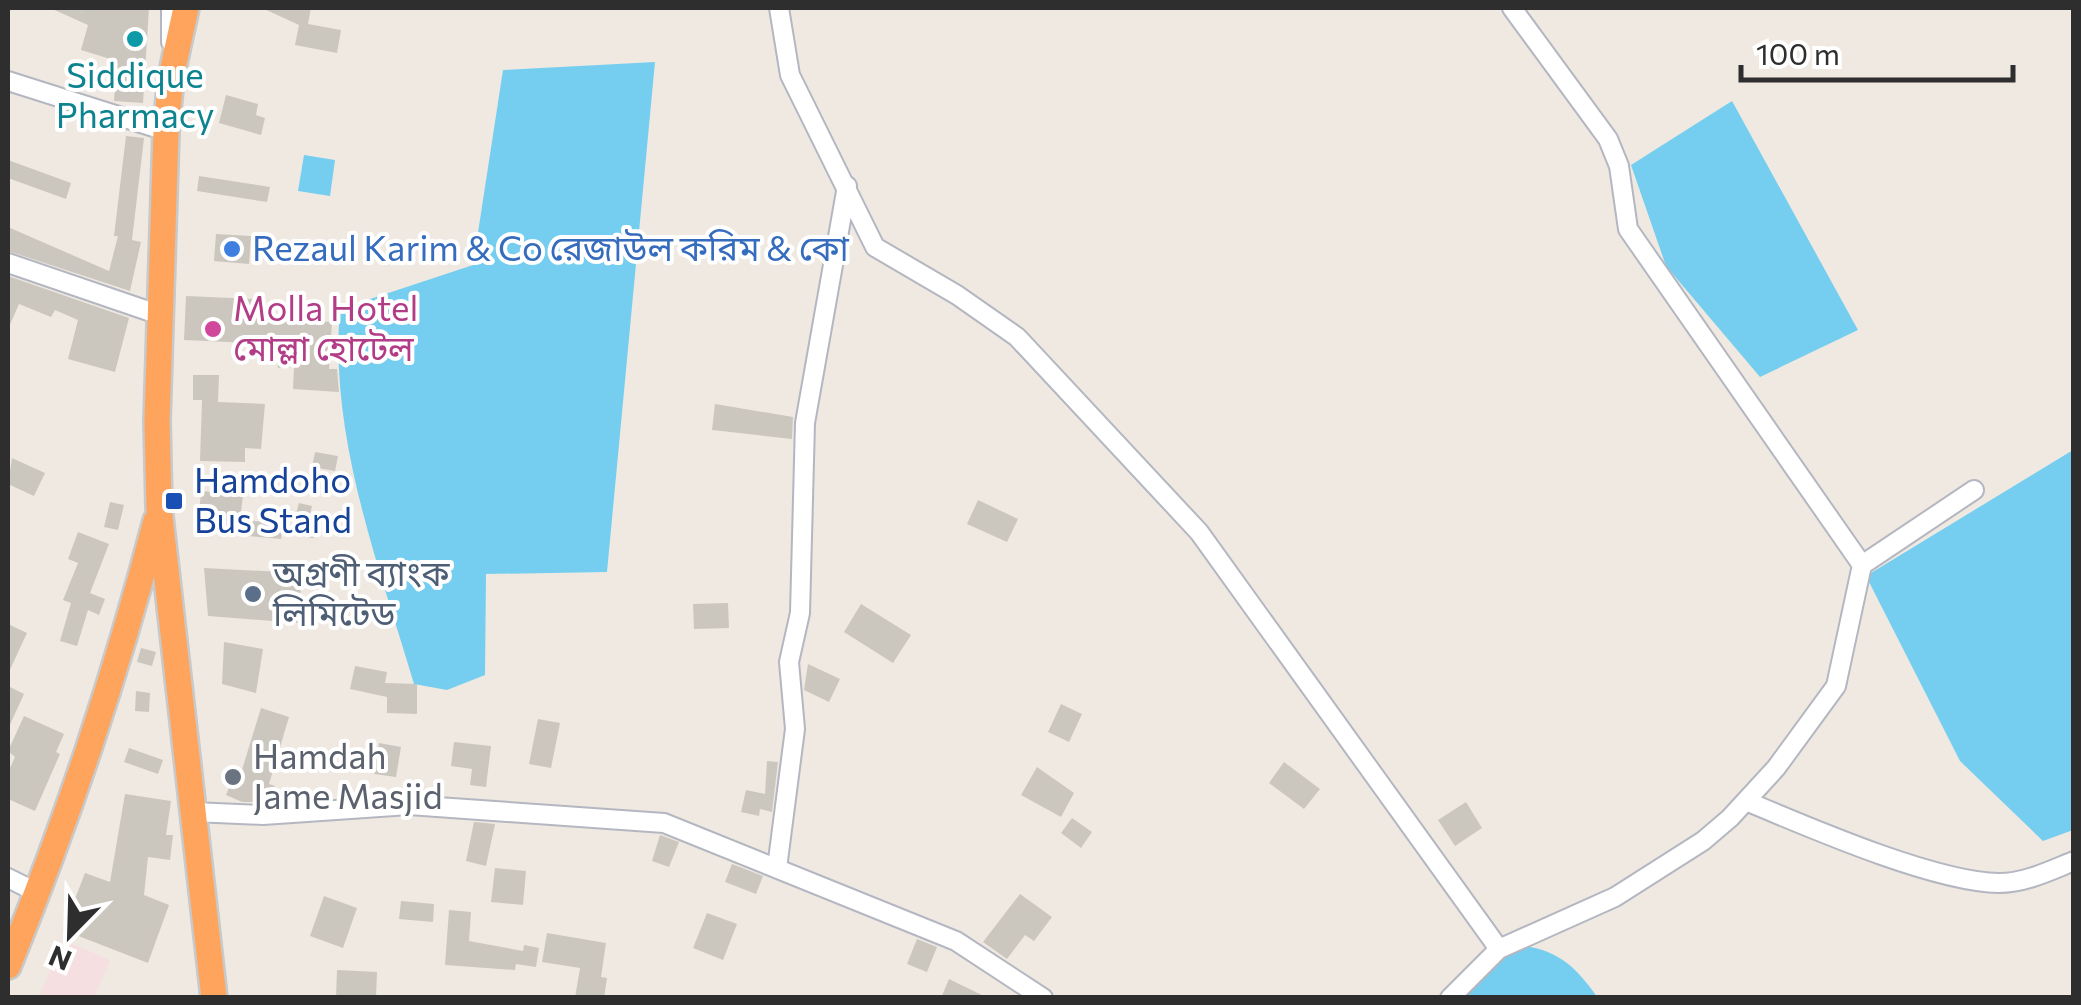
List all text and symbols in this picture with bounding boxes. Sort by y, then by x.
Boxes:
scale bar [1741,20,2014,82]
marker: Siddique Pharmacy [124,28,146,50]
text: 100 m [1756,34,1840,71]
place label: Siddique Pharmacy [56,52,214,135]
place label: Rezaul Karim & Co রেজাউল করিম & কো [252,225,850,268]
marker: Rezaul Karim & Co রেজাউল করিম & কো [221,238,243,260]
place label: Molla Hotel মোল্লা হোটেল [233,285,418,368]
marker: Molla Hotel মোল্লা হোটেল [202,318,224,340]
place label: Hamdoho Bus Stand [194,457,352,540]
marker: Hamdoho Bus Stand [163,490,185,512]
place label: অগ্রণী ব্যাংক লিমিটেড [272,550,450,633]
marker: অগ্রণী ব্যাংক লিমিটেড [242,583,264,605]
place label: Hamdah Jame Masjid [253,733,443,816]
marker: Hamdah Jame Masjid [222,766,244,788]
north arrow [20,885,120,985]
text: N [44,939,76,979]

